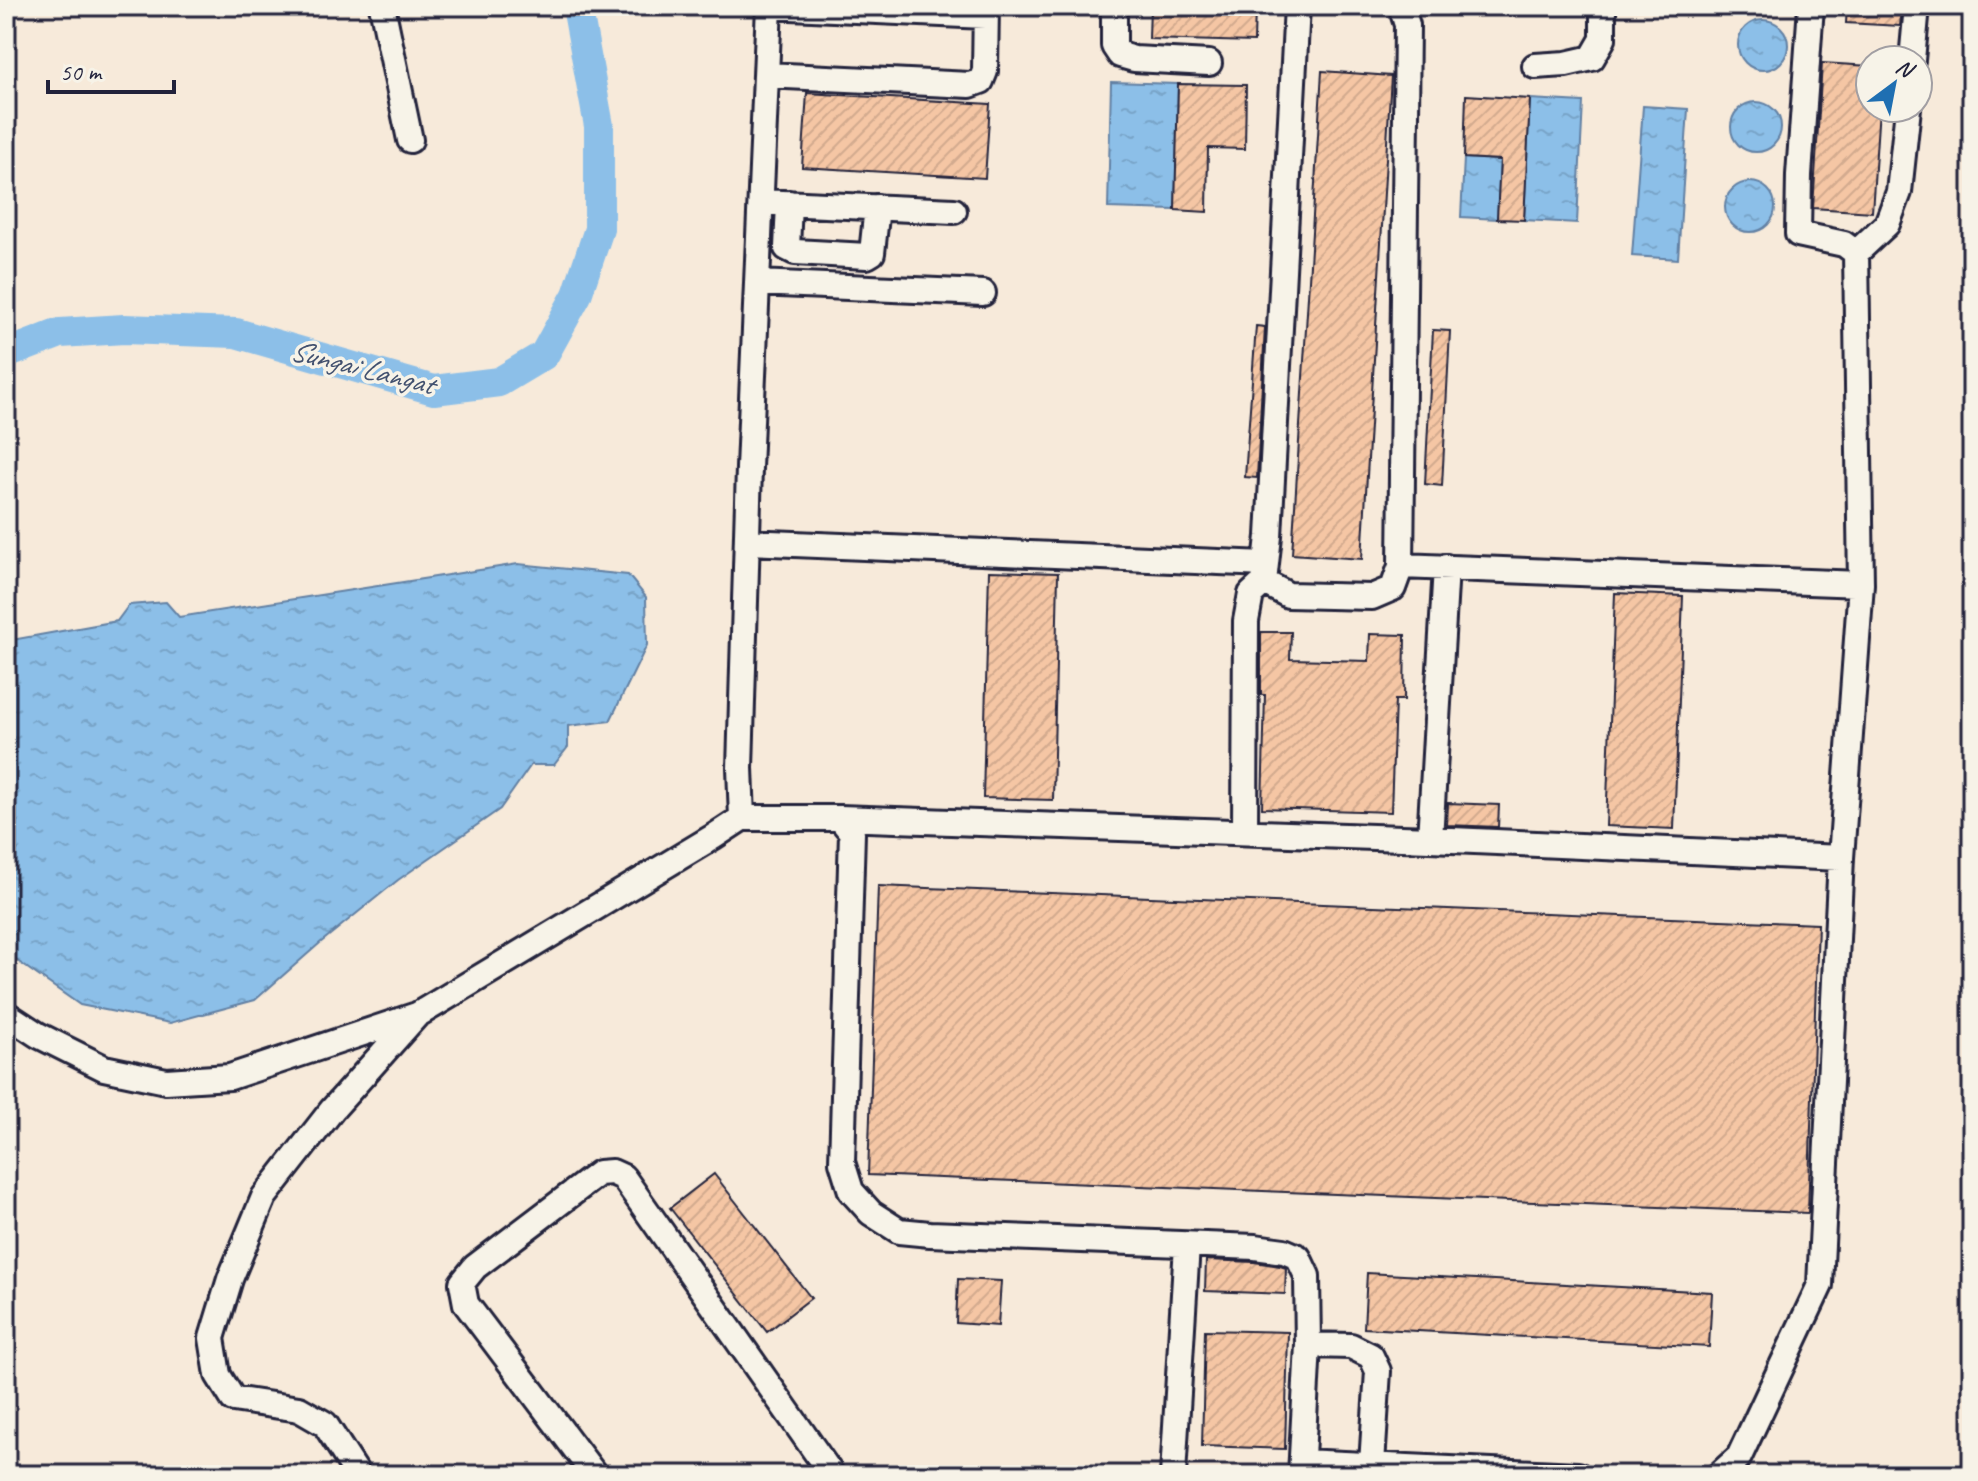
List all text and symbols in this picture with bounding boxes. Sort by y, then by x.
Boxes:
scale bar [48,44,174,94]
north arrow [1854,44,1934,124]
text: N [1891,52,1920,85]
text: 50 m [60,57,103,87]
water label: Sungai Langat [287,331,443,405]

